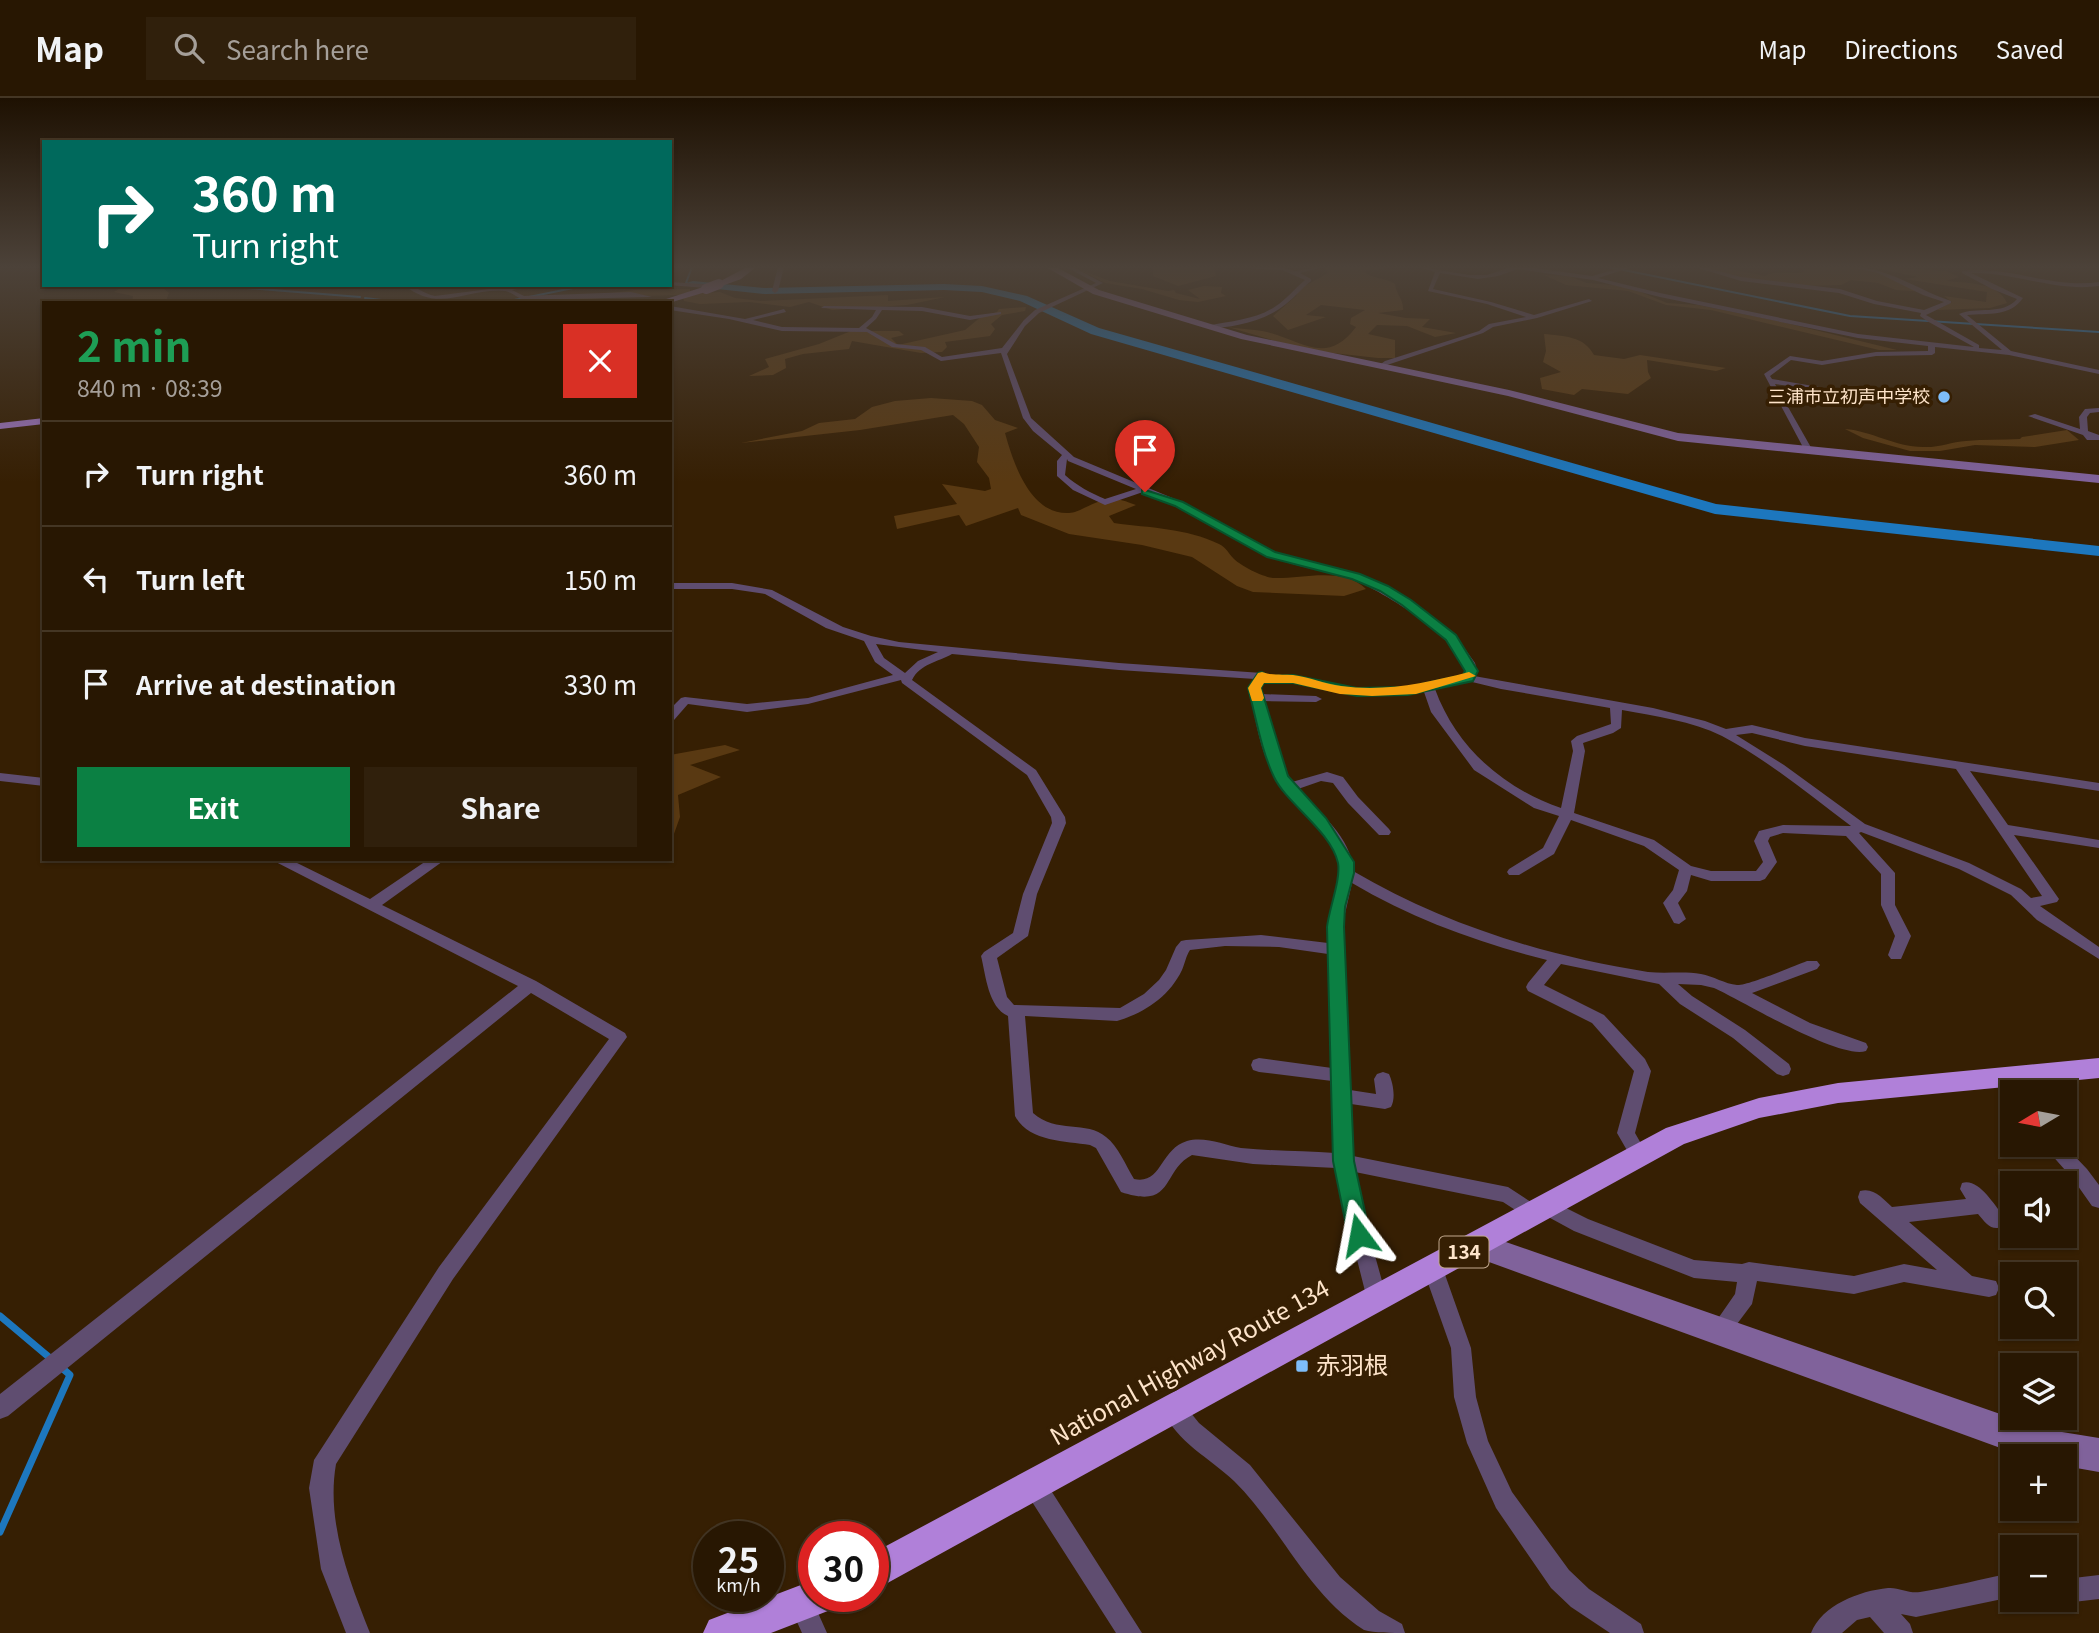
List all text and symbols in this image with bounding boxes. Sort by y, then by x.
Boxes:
search box [146,17,636,80]
text: Map [35,24,104,72]
icon: search [170,29,208,67]
text: Search here [226,30,369,67]
text: Map [1758,31,1806,66]
text: Directions [1844,31,1958,66]
text: Saved [1996,31,2064,66]
text: 360 m [192,155,337,226]
icon: right [77,168,168,259]
text: Turn right [192,221,339,267]
text: 2 min [77,313,192,374]
button: close [563,324,637,398]
text: 840 m · 08:39 [77,370,222,404]
place label: 三浦市立初声中学校 [1768,382,1930,408]
marker: 三浦市立初声中学校 [1936,389,1952,405]
pin [1115,420,1175,492]
icon: arrive [1126,431,1164,469]
icon: right [77,455,115,493]
text: Turn right [136,455,264,492]
text: 360 m [564,455,637,492]
icon: left [77,560,115,598]
text: Turn left [136,560,245,597]
text: 150 m [564,560,637,597]
icon: arrive [77,665,115,703]
text: Arrive at destination [136,665,397,702]
text: 330 m [564,665,637,702]
button: Exit [77,767,350,847]
button: Share [364,767,637,847]
north arrow [2000,1080,2077,1157]
map controls [2000,1080,2077,1612]
button: sound [2000,1171,2077,1248]
position arrow [1322,1198,1396,1272]
road number: 134 [1440,1236,1488,1268]
button: search [2000,1262,2077,1339]
street label: National Highway Route 134 [1043,1269,1335,1452]
place label: 赤羽根 [1316,1346,1388,1381]
button: layers [2000,1353,2077,1430]
marker: 赤羽根 [1294,1358,1310,1374]
button: + [2000,1444,2077,1521]
speed limit sign: 30 [798,1521,889,1612]
text: 25 [718,1532,759,1583]
button: − [2000,1535,2077,1612]
text: km/h [716,1571,761,1597]

